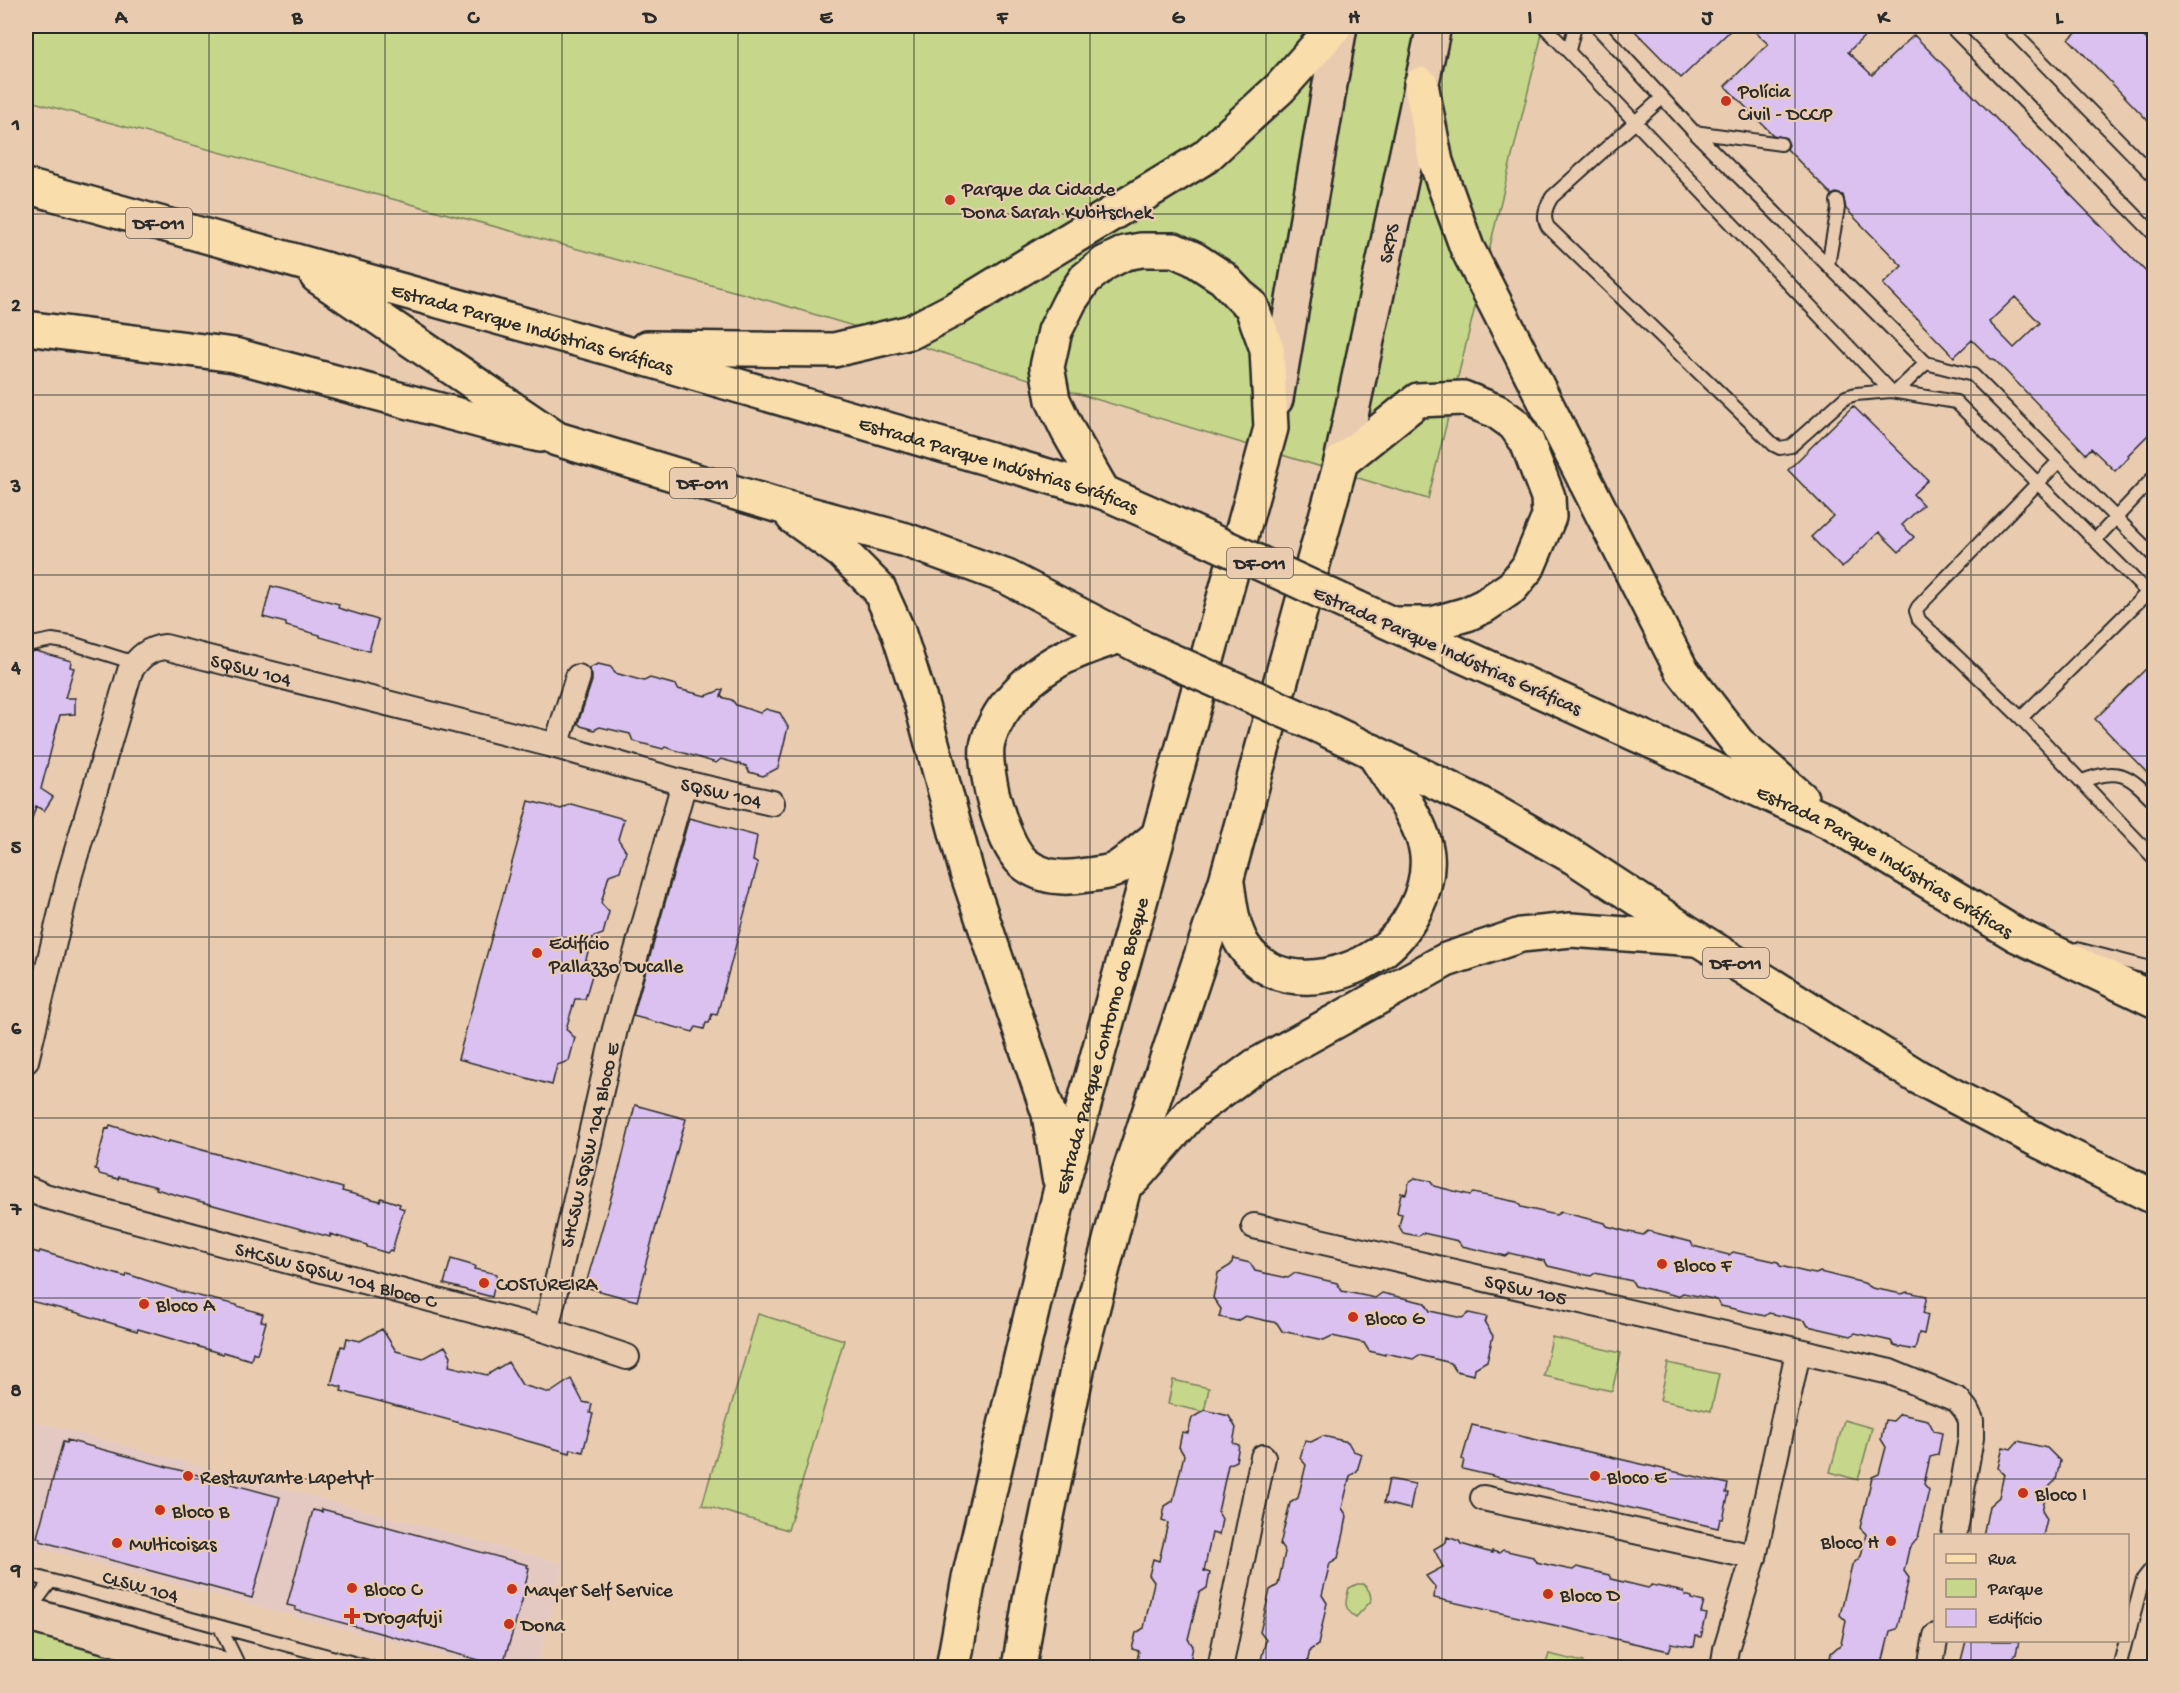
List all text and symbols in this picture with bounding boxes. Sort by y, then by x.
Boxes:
text: A [114,8,129,31]
text: B [291,8,303,31]
text: C [467,8,481,31]
text: D [641,8,657,31]
text: E [820,8,834,31]
text: F [996,8,1009,31]
text: G [1172,8,1186,31]
text: H [1348,8,1360,31]
text: I [1528,8,1533,31]
text: J [1701,8,1714,31]
text: K [1876,8,1891,31]
text: L [2055,8,2064,31]
place label: Polícia Civil - DCCP [1737,82,1833,128]
marker: Polícia Civil - DCCP [1719,94,1733,108]
text: 1 [11,115,20,138]
place label: Parque da Cidade Dona Sarah Kubitschek [960,180,1154,226]
marker: Parque da Cidade Dona Sarah Kubitschek [943,193,957,207]
road number: DF-011 [126,208,192,238]
street label: SRPS [1376,221,1407,266]
street label: Estrada Parque Indústrias Gráficas [388,280,676,381]
text: 2 [11,296,21,319]
street label: Estrada Parque Indústrias Gráficas [855,413,1142,521]
road number: DF-011 [670,468,736,498]
text: 3 [10,477,21,500]
road number: DF-011 [1227,548,1293,578]
street label: Estrada Parque Indústrias Gráficas [1309,582,1585,722]
street label: SQSW 104 [208,651,294,694]
text: 4 [10,658,21,681]
street label: SQSW 104 [678,775,764,815]
street label: Estrada Parque Indústrias Gráficas [1752,782,2017,945]
text: 5 [11,838,22,861]
street label: Estrada Parque Contorno do Bosque [1052,895,1156,1197]
place label: Edifício Pallazzo Ducalle [548,934,684,980]
marker: Edifício Pallazzo Ducalle [530,946,544,960]
road number: DF-011 [1703,948,1769,978]
text: 6 [11,1019,22,1042]
street label: SHCSW SQSW 104 Bloco E [557,1039,627,1250]
text: 7 [10,1200,23,1223]
street label: SHCSW SQSW 104 Bloco C [232,1239,440,1316]
place label: Bloco F [1673,1256,1733,1279]
marker: Bloco F [1655,1257,1669,1271]
street label: SQSW 105 [1482,1271,1569,1312]
place label: COSTUREIRA [496,1275,599,1298]
marker: COSTUREIRA [477,1276,491,1290]
place label: Bloco A [155,1296,216,1319]
marker: Bloco A [137,1297,151,1311]
place label: Bloco G [1364,1309,1426,1332]
marker: Bloco G [1346,1310,1360,1324]
text: 8 [11,1381,22,1404]
place label: Restaurante Lapetyt [200,1468,374,1491]
place label: Bloco E [1606,1468,1668,1491]
marker: Restaurante Lapetyt [181,1469,195,1483]
marker: Bloco E [1588,1469,1602,1483]
place label: Bloco I [2034,1485,2087,1508]
marker: Bloco I [2016,1486,2030,1500]
place label: Bloco B [171,1502,230,1525]
marker: Bloco B [153,1503,167,1517]
place label: Bloco H [1820,1533,1880,1556]
marker: Bloco H [1884,1534,1898,1548]
legend [1934,1534,2129,1642]
place label: Multicoisas [129,1535,217,1558]
marker: Multicoisas [110,1536,124,1550]
text: Rua [1988,1550,2017,1571]
text: 9 [10,1561,21,1584]
street label: CLSW 104 [99,1567,181,1610]
place label: Bloco C [363,1580,423,1603]
text: Parque [1987,1580,2044,1601]
marker: Bloco C [345,1581,359,1595]
place label: Mayer Self Service [524,1581,673,1604]
marker: Mayer Self Service [505,1582,519,1596]
place label: Bloco D [1559,1586,1621,1609]
marker: Bloco D [1541,1587,1555,1601]
place label: Drogafuji [362,1608,443,1631]
marker: Drogafuji [345,1609,359,1623]
text: Edifício [1988,1610,2042,1631]
place label: Dona [519,1616,566,1639]
marker: Dona [502,1617,516,1631]

